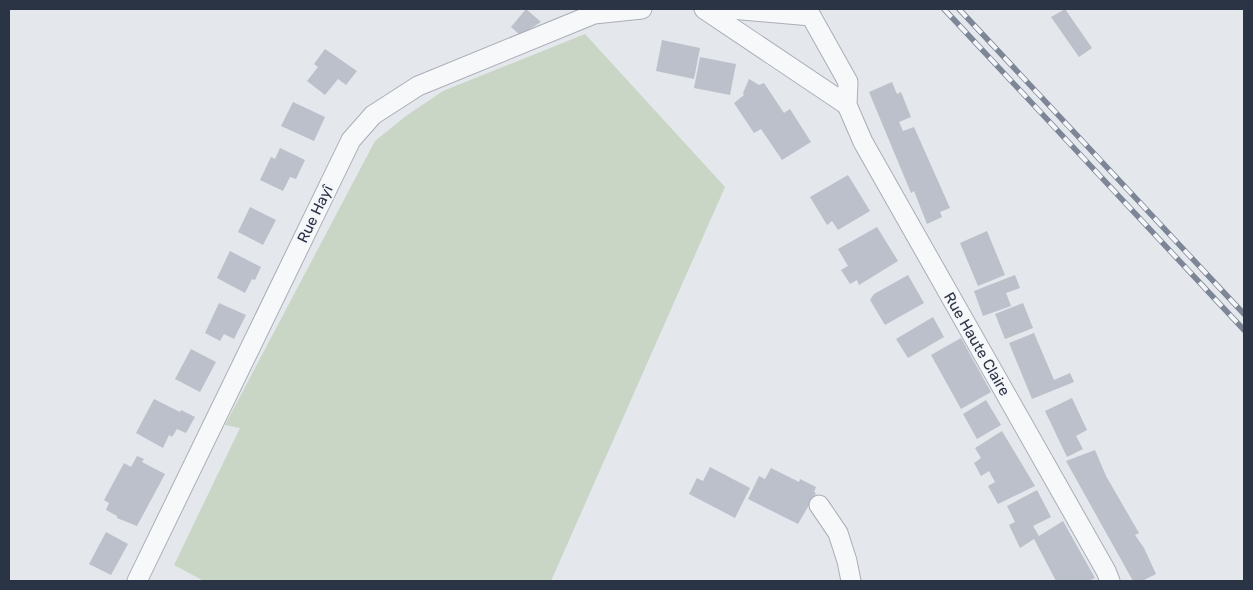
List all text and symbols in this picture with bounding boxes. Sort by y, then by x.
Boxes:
street label: Rue Hayî [293,181,337,246]
street label: Rue Haute Claire [940,289,1014,399]

